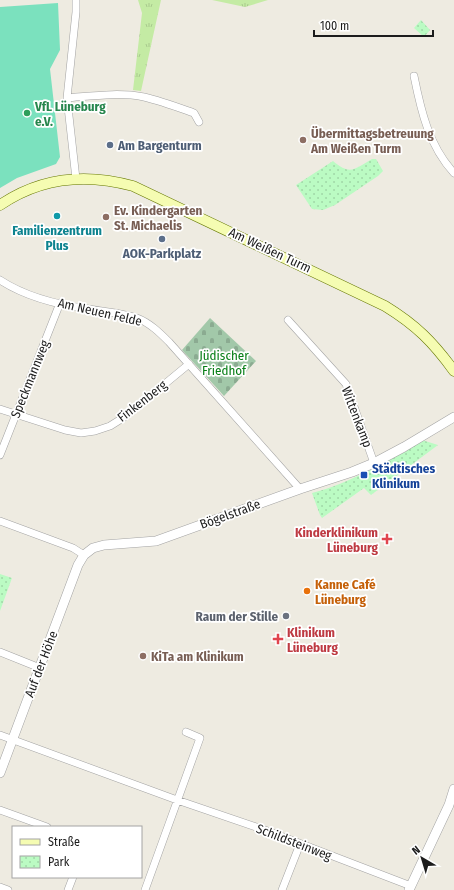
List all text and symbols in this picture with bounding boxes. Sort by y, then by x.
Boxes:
scale bar [314,12,433,38]
text: 100 m [320,19,349,33]
place label: VfL Lüneburg e.V. [34,99,106,129]
marker: VfL Lüneburg e.V. [22,108,32,118]
place label: Übermittagsbetreuung Am Weißen Turm [310,126,434,156]
marker: Übermittagsbetreuung Am Weißen Turm [298,135,308,145]
place label: Am Bargenturm [117,138,202,153]
marker: Am Bargenturm [105,140,115,150]
place label: Ev. Kindergarten St. Michaelis [114,203,203,233]
marker: Familienzentrum Plus [52,211,62,221]
marker: Ev. Kindergarten St. Michaelis [101,212,111,222]
place label: Familienzentrum Plus [12,223,102,253]
street label: Am Weißen Turm [226,224,314,276]
marker: AOK-Parkplatz [157,234,167,244]
place label: AOK-Parkplatz [122,246,202,261]
street label: Am Neuen Felde [57,295,143,329]
street label: Speckmannweg [8,337,53,420]
park label: Jüdischer Friedhof [199,348,249,378]
street label: Finkenberg [114,377,170,425]
street label: Wittenkamp [339,385,375,450]
place label: Städtisches Klinikum [372,461,435,491]
marker: Städtisches Klinikum [359,470,369,480]
street label: Bögelstraße [198,496,262,532]
place label: Kinderklinikum Lüneburg [295,525,379,555]
marker: Kinderklinikum Lüneburg [381,533,393,545]
place label: Kanne Café Lüneburg [315,577,376,607]
marker: Kanne Café Lüneburg [302,586,312,596]
place label: Raum der Stille [196,609,278,624]
marker: Raum der Stille [281,611,291,621]
place label: Klinikum Lüneburg [287,625,338,655]
street label: Auf der Höhe [22,629,60,699]
marker: Klinikum Lüneburg [272,633,284,645]
place label: KiTa am Klinikum [151,649,244,664]
marker: KiTa am Klinikum [138,651,148,661]
street label: Schildsteinweg [254,821,335,864]
legend [12,826,142,878]
text: Straße [48,835,80,849]
north arrow [402,838,442,878]
text: N [410,843,423,858]
text: Park [48,855,70,869]

